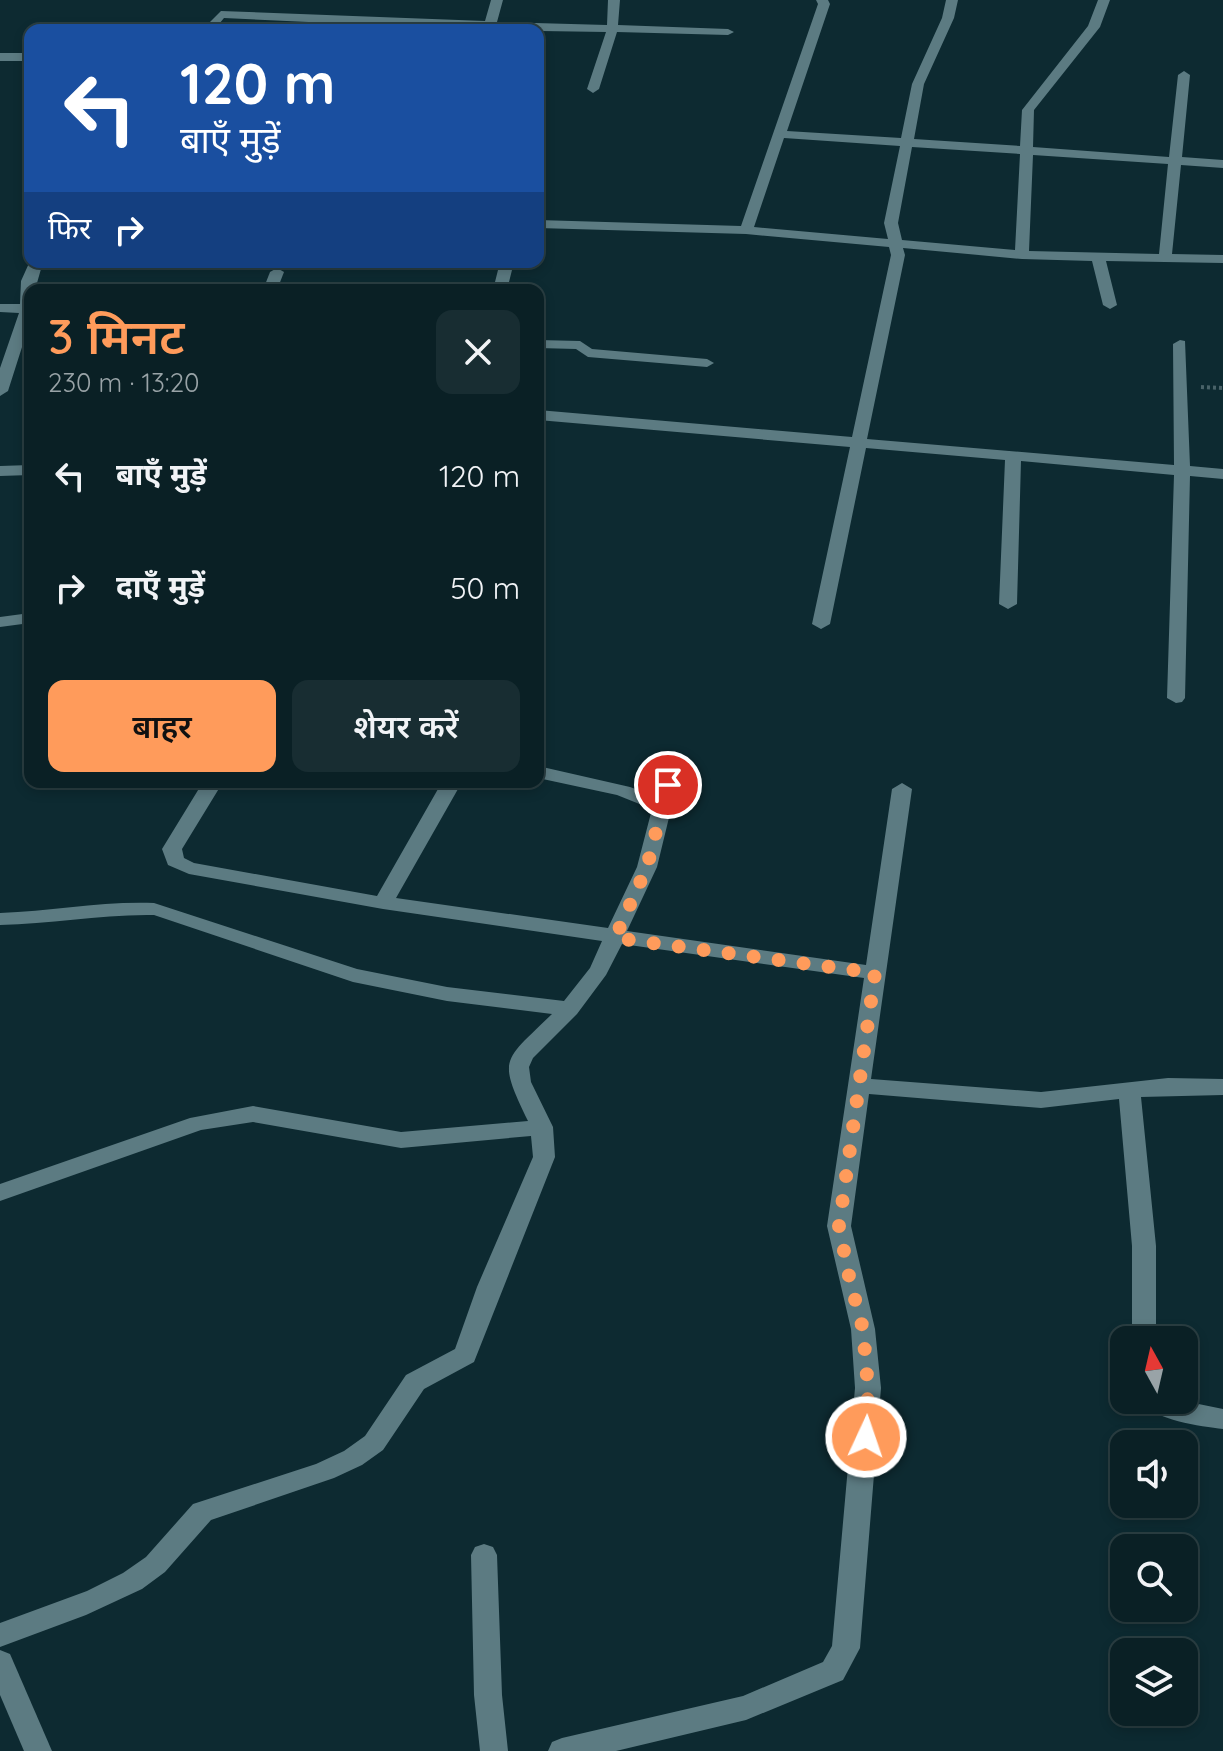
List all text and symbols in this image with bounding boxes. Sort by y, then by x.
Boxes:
text: 120 m [180,48,335,118]
icon: left [48,56,152,160]
text: बाएँ मुड़ें [180,117,280,162]
icon: right [107,208,151,252]
text: फिर [48,209,91,247]
text: 3 मिनट [48,306,184,366]
button: close [436,310,520,394]
text: 230 m · 13:20 [48,366,200,399]
icon: left [48,454,92,498]
text: बाएँ मुड़ें [116,455,207,493]
text: 120 m [439,457,520,495]
icon: right [48,566,92,610]
text: दाएँ मुड़ें [116,567,205,605]
text: 50 m [450,569,520,607]
button: बाहर [48,680,276,772]
button: शेयर करें [292,680,520,772]
pin [634,751,702,819]
icon: arrive [646,763,690,807]
north arrow [1110,1326,1198,1414]
map controls [1110,1326,1198,1726]
position arrow [824,1395,908,1479]
button: sound [1110,1430,1198,1518]
button: search [1110,1534,1198,1622]
button: layers [1110,1638,1198,1726]

